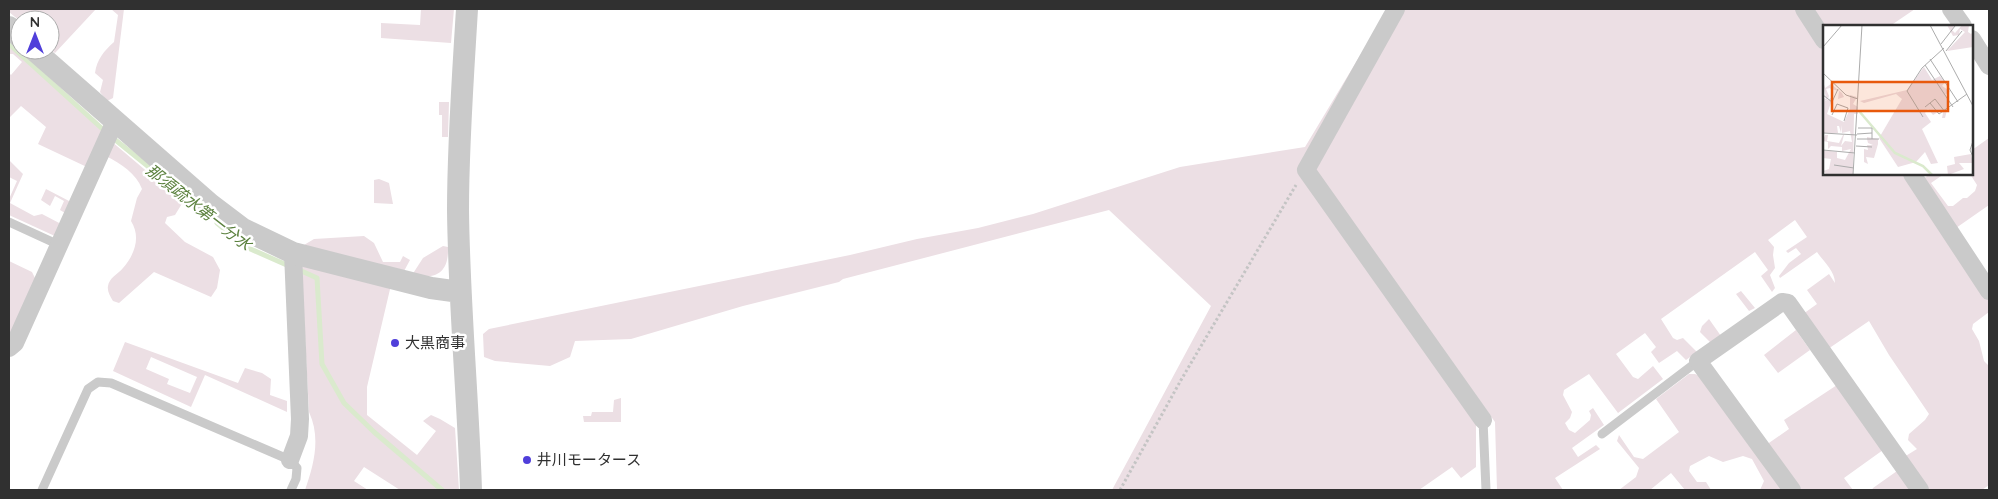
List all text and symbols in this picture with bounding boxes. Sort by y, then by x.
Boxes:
north arrow [10,10,60,60]
text: N [30,13,40,31]
inset map [1823,25,1973,175]
water label: 那須疏水第一分水 [142,160,257,256]
place label: 大黒商事 [405,333,465,352]
marker: 大黒商事 [389,337,401,349]
place label: 井川モータース [537,450,641,469]
marker: 井川モータース [521,454,533,466]

